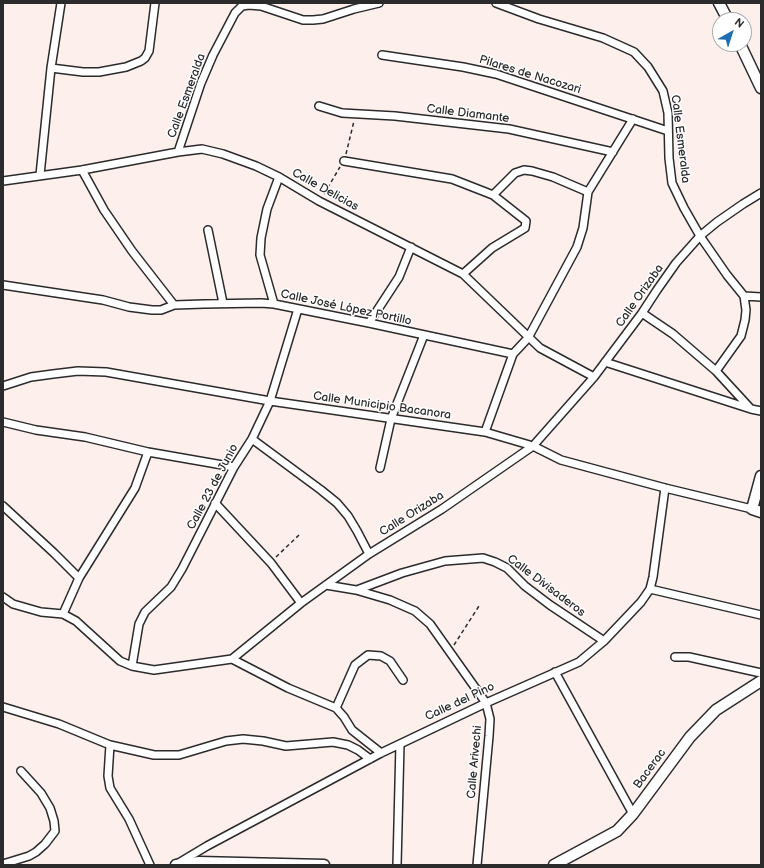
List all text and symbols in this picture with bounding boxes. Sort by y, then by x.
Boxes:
north arrow [712,12,752,52]
text: N [732,15,747,31]
street label: Calle Esmeralda [165,52,209,140]
street label: Pilares de Nacozari [477,53,583,97]
street label: Calle Esmeralda [667,94,693,184]
street label: Calle Diamante [426,102,510,126]
street label: Calle Delicias [289,166,361,214]
street label: Calle Orizaba [613,262,667,330]
street label: Calle José López Portillo [279,287,413,329]
street label: Calle Municipio Bacanora [312,389,452,423]
street label: Calle 23 de Junio [184,442,242,532]
street label: Calle Orizaba [377,489,447,539]
street label: Calle Divisaderos [504,552,588,620]
street label: Calle del Pino [423,680,497,724]
street label: Calle Arivechi [465,725,485,799]
street label: Bacerac [631,746,669,792]

